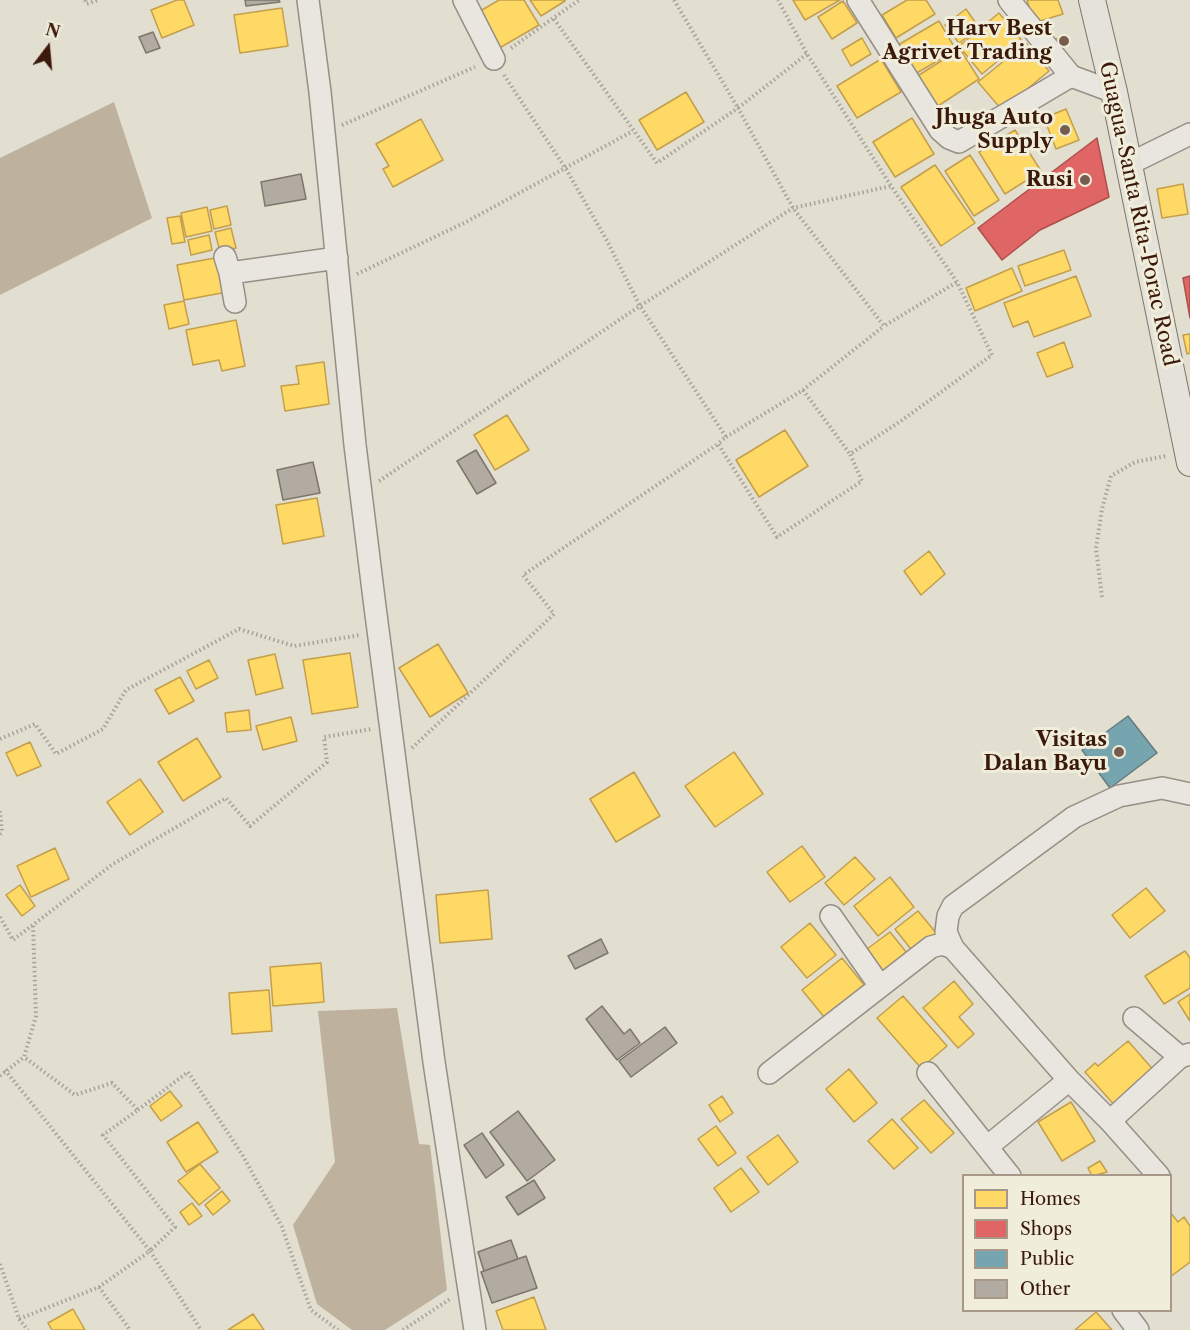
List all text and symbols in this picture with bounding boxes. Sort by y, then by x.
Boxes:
place label: Harv Best Agrivet Trading [882,16,1052,66]
north arrow [18,18,78,78]
text: N [44,19,62,42]
marker: Harv Best Agrivet Trading [1057,34,1071,48]
street label: Guagua-Santa Rita-Porac Road [1093,59,1183,369]
place label: Jhuga Auto Supply [935,105,1053,155]
marker: Jhuga Auto Supply [1058,123,1072,137]
place label: Rusi [1026,167,1073,193]
marker: Rusi [1078,173,1092,187]
place label: Visitas Dalan Bayu [983,727,1107,777]
marker: Visitas Dalan Bayu [1112,745,1126,759]
legend [962,1174,1172,1312]
text: Homes [1020,1188,1081,1210]
text: Shops [1020,1218,1072,1240]
text: Public [1020,1248,1074,1270]
text: Other [1020,1278,1070,1300]

